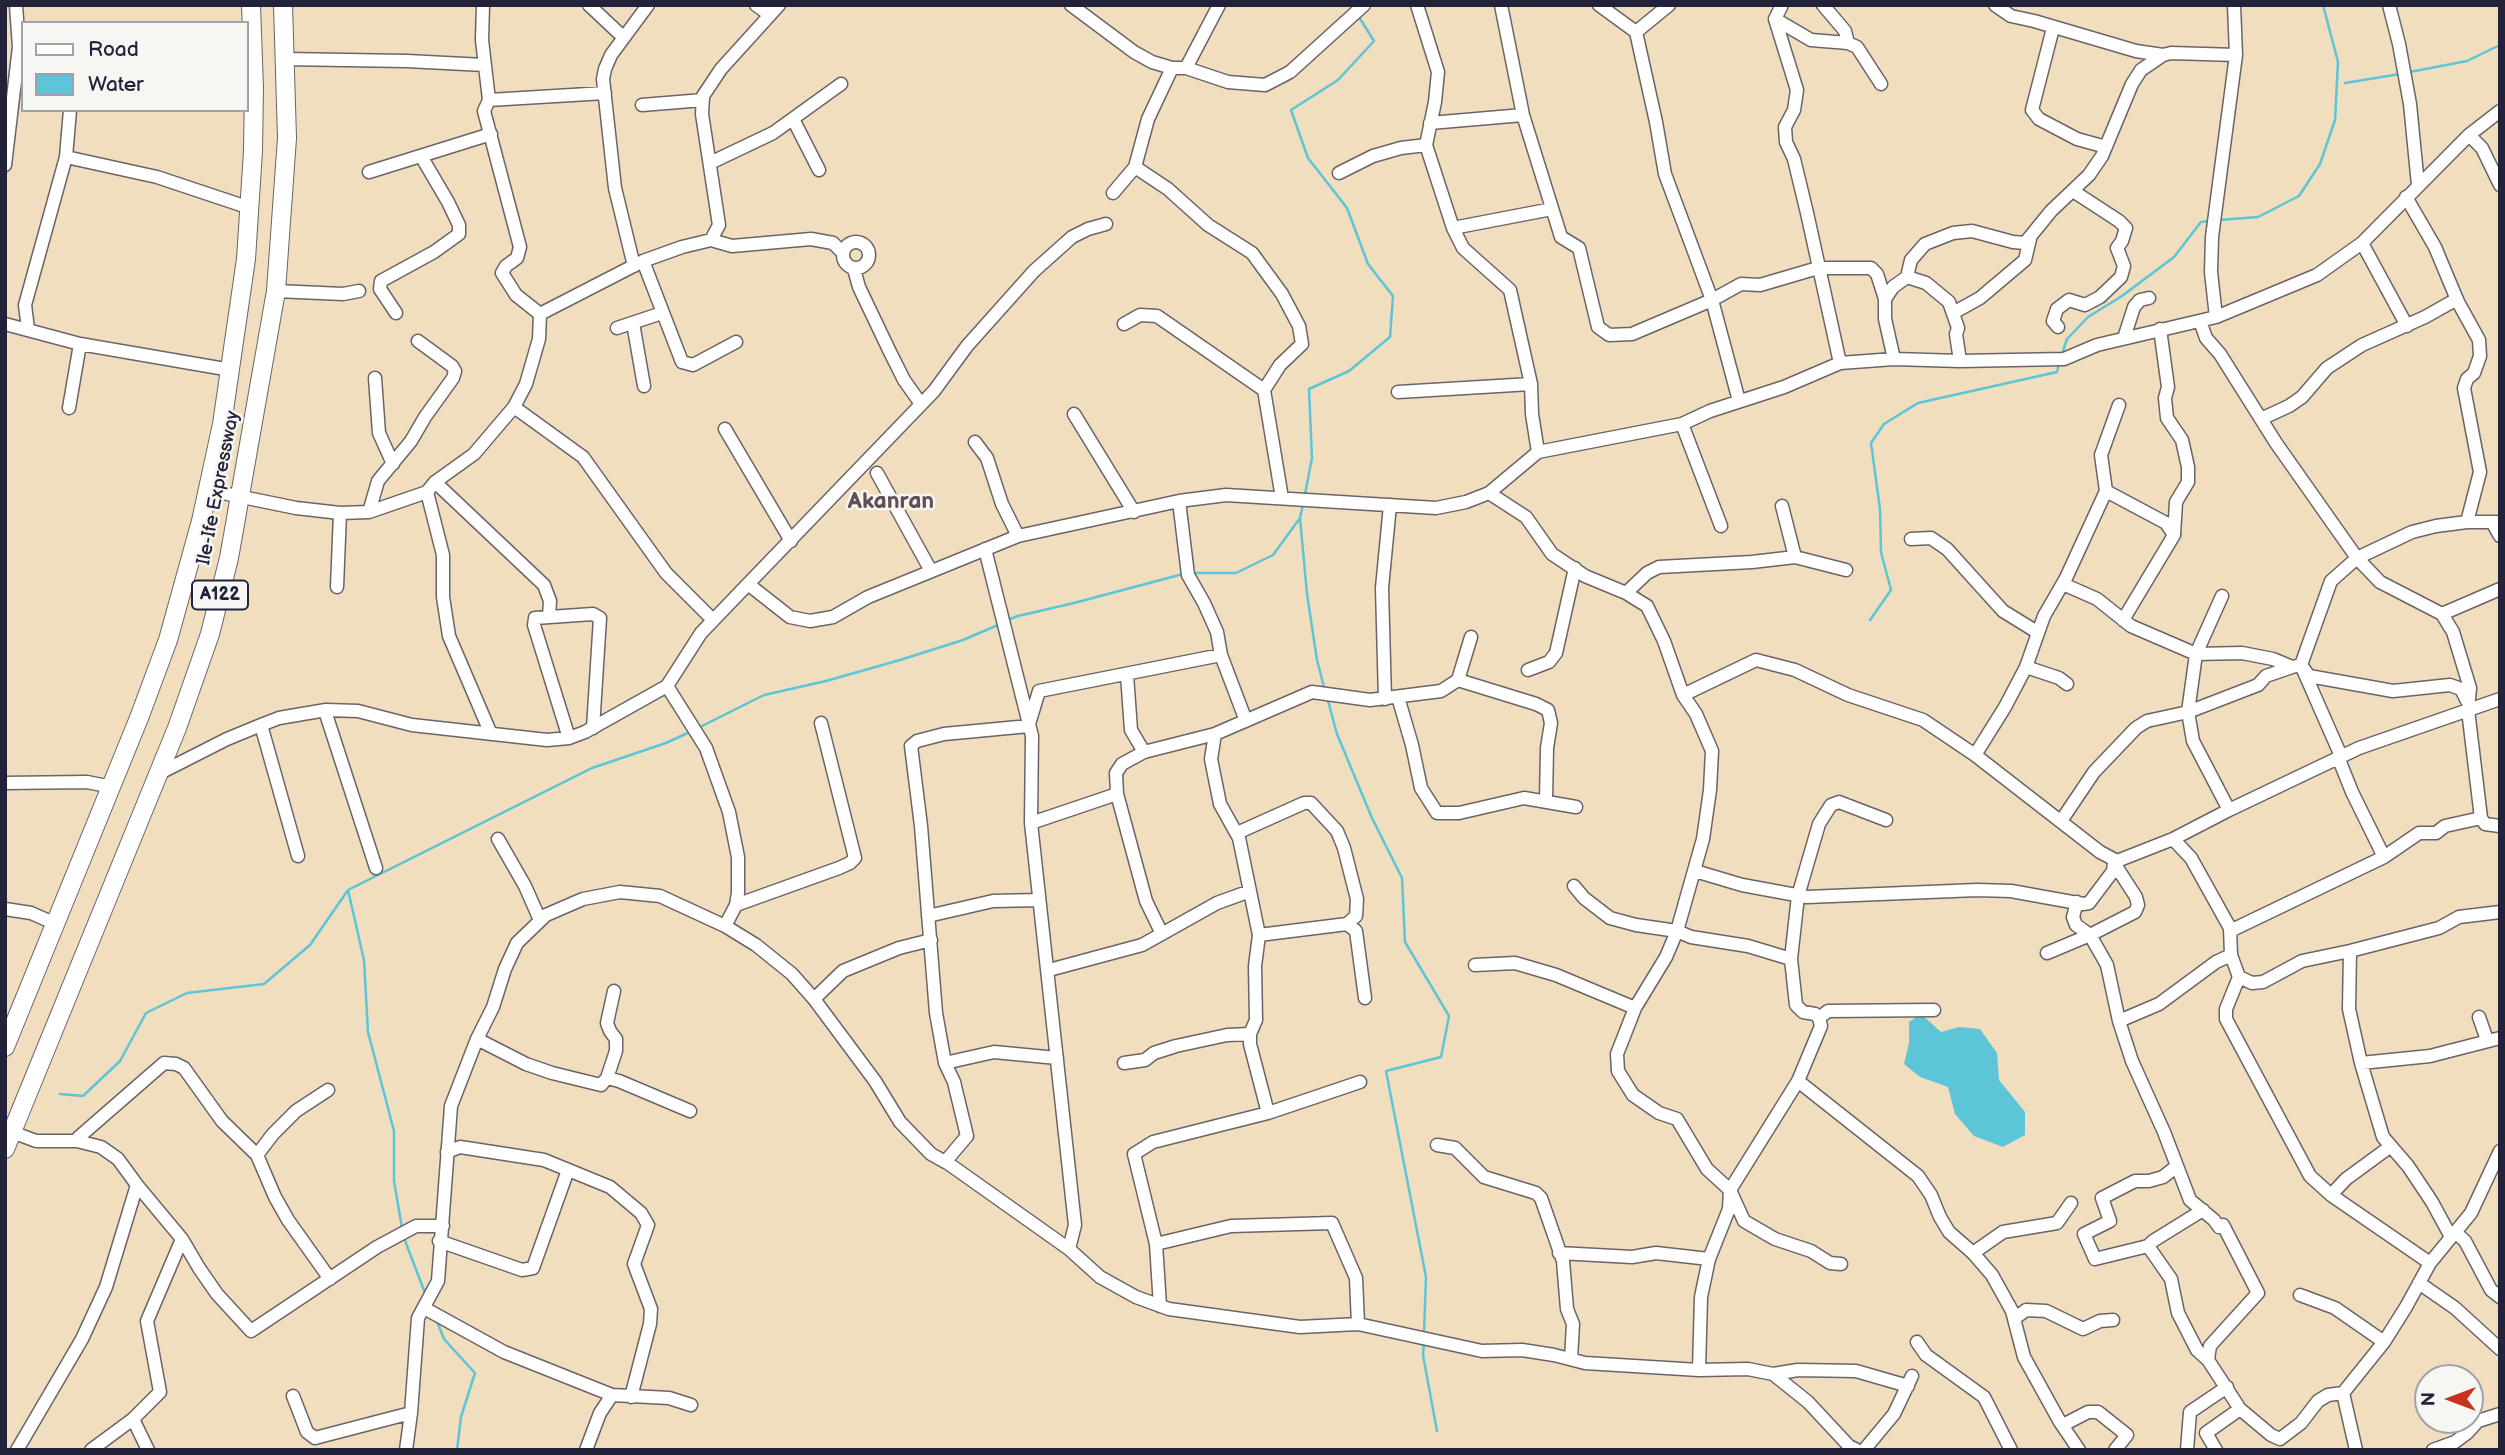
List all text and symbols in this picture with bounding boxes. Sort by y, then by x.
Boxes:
legend [21,21,248,112]
text: Road [88,37,139,62]
text: Water [88,72,144,97]
street label: Ile-Ife Expressway [193,409,245,567]
district label: Akanran [848,488,934,516]
road number: A122 [192,580,248,610]
north arrow [2414,1364,2484,1434]
text: N [2418,1392,2441,1406]

